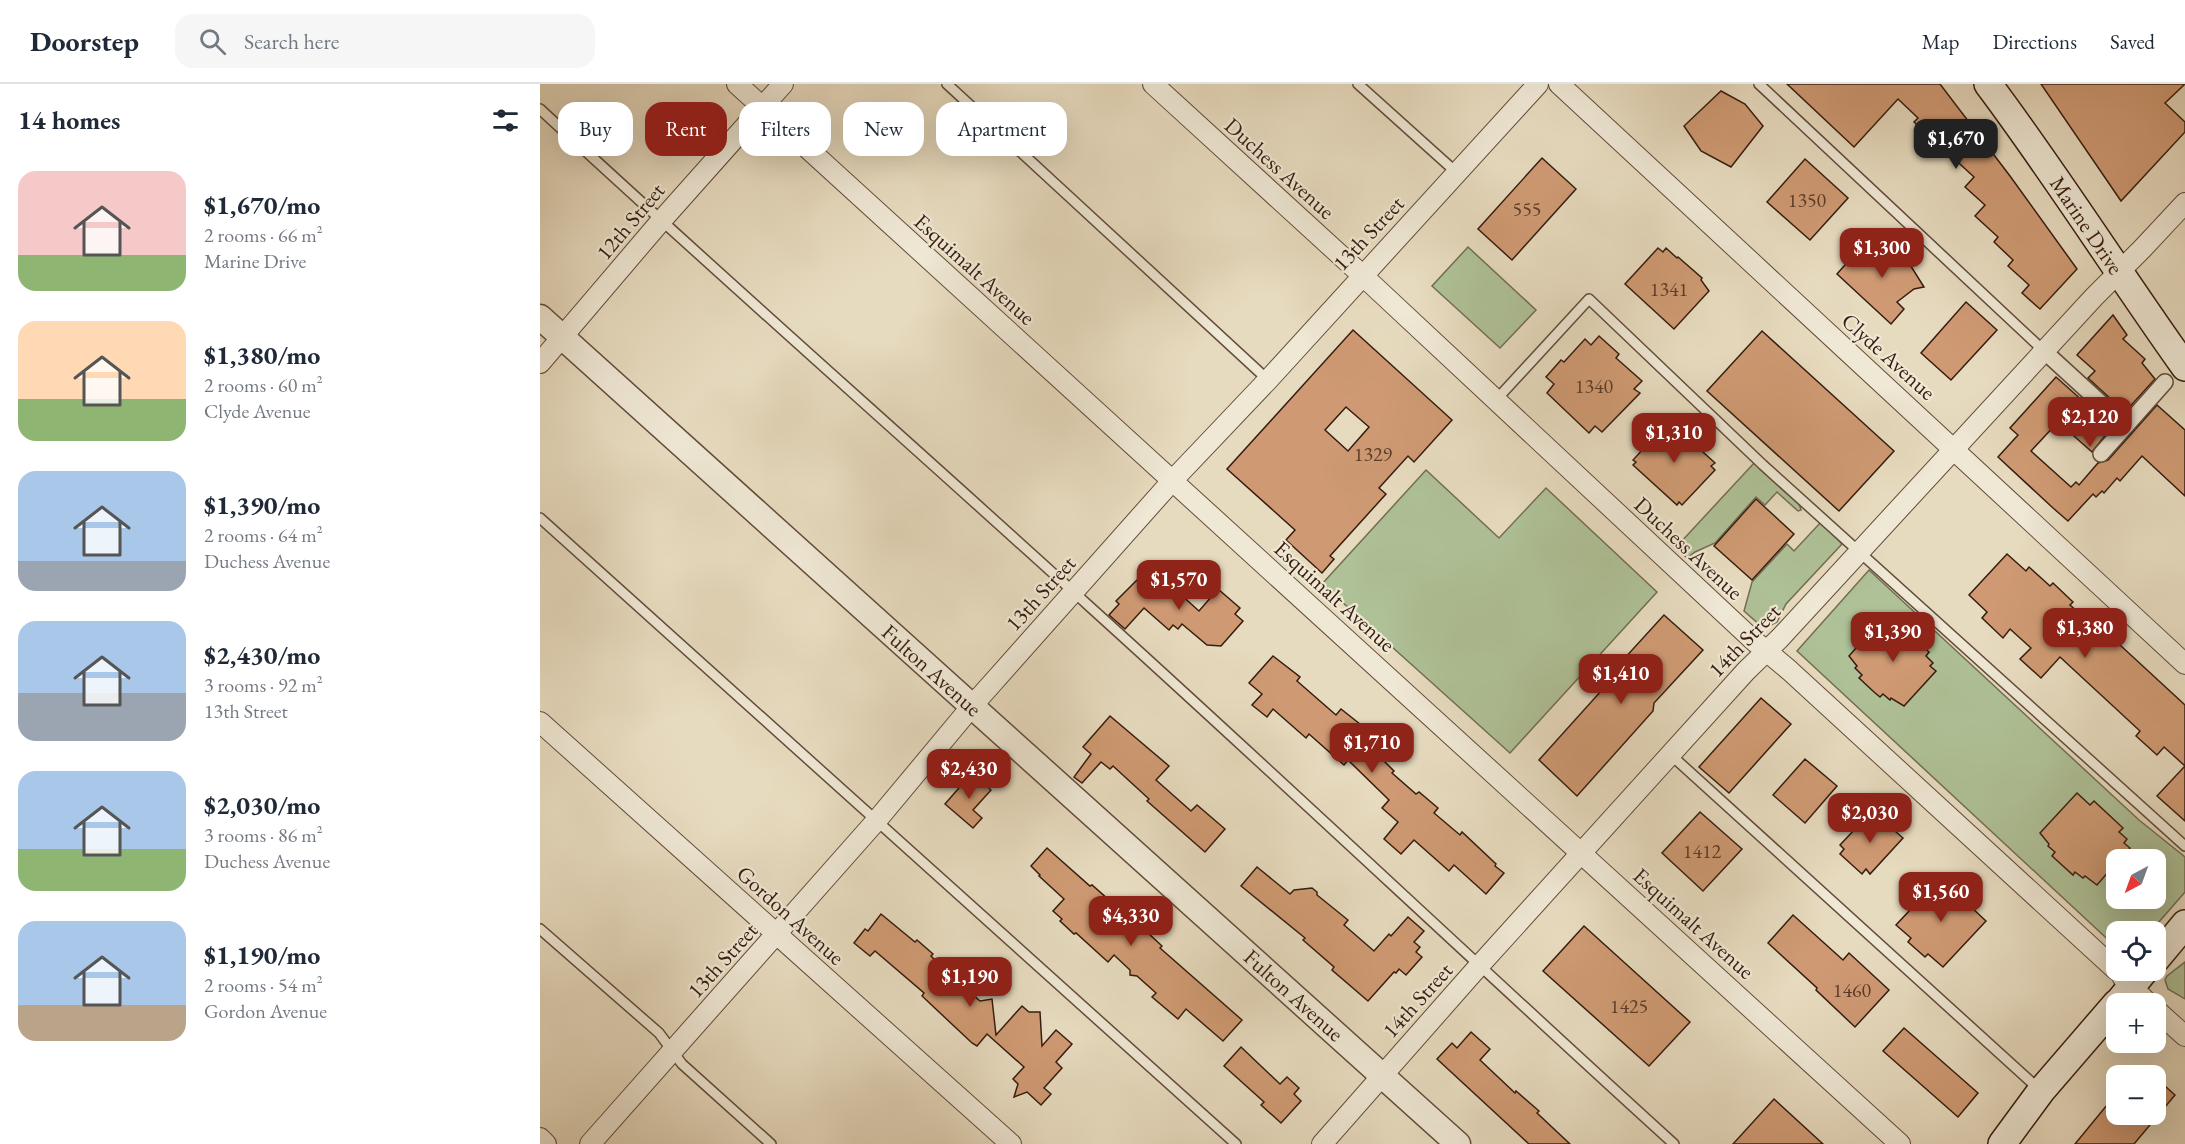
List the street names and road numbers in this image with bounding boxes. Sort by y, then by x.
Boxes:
street label: Duchess Avenue [1218,111,1341,226]
street label: Marine Drive [2043,171,2130,280]
street label: 12th Street [590,177,671,266]
street label: 13th Street [1326,190,1410,277]
street label: Esquimalt Avenue [908,207,1042,332]
street label: Clyde Avenue [1835,306,1942,407]
street label: Duchess Avenue [1628,490,1750,607]
street label: Esquimalt Avenue [1268,534,1402,659]
street label: 13th Street [999,549,1082,637]
street label: 14th Street [1702,597,1787,684]
street label: Fulton Avenue [875,618,988,723]
street label: Gordon Avenue [731,859,851,972]
street label: Esquimalt Avenue [1627,861,1761,986]
street label: 13th Street [681,916,764,1004]
street label: Fulton Avenue [1237,943,1350,1048]
street label: 14th Street [1376,956,1459,1044]

